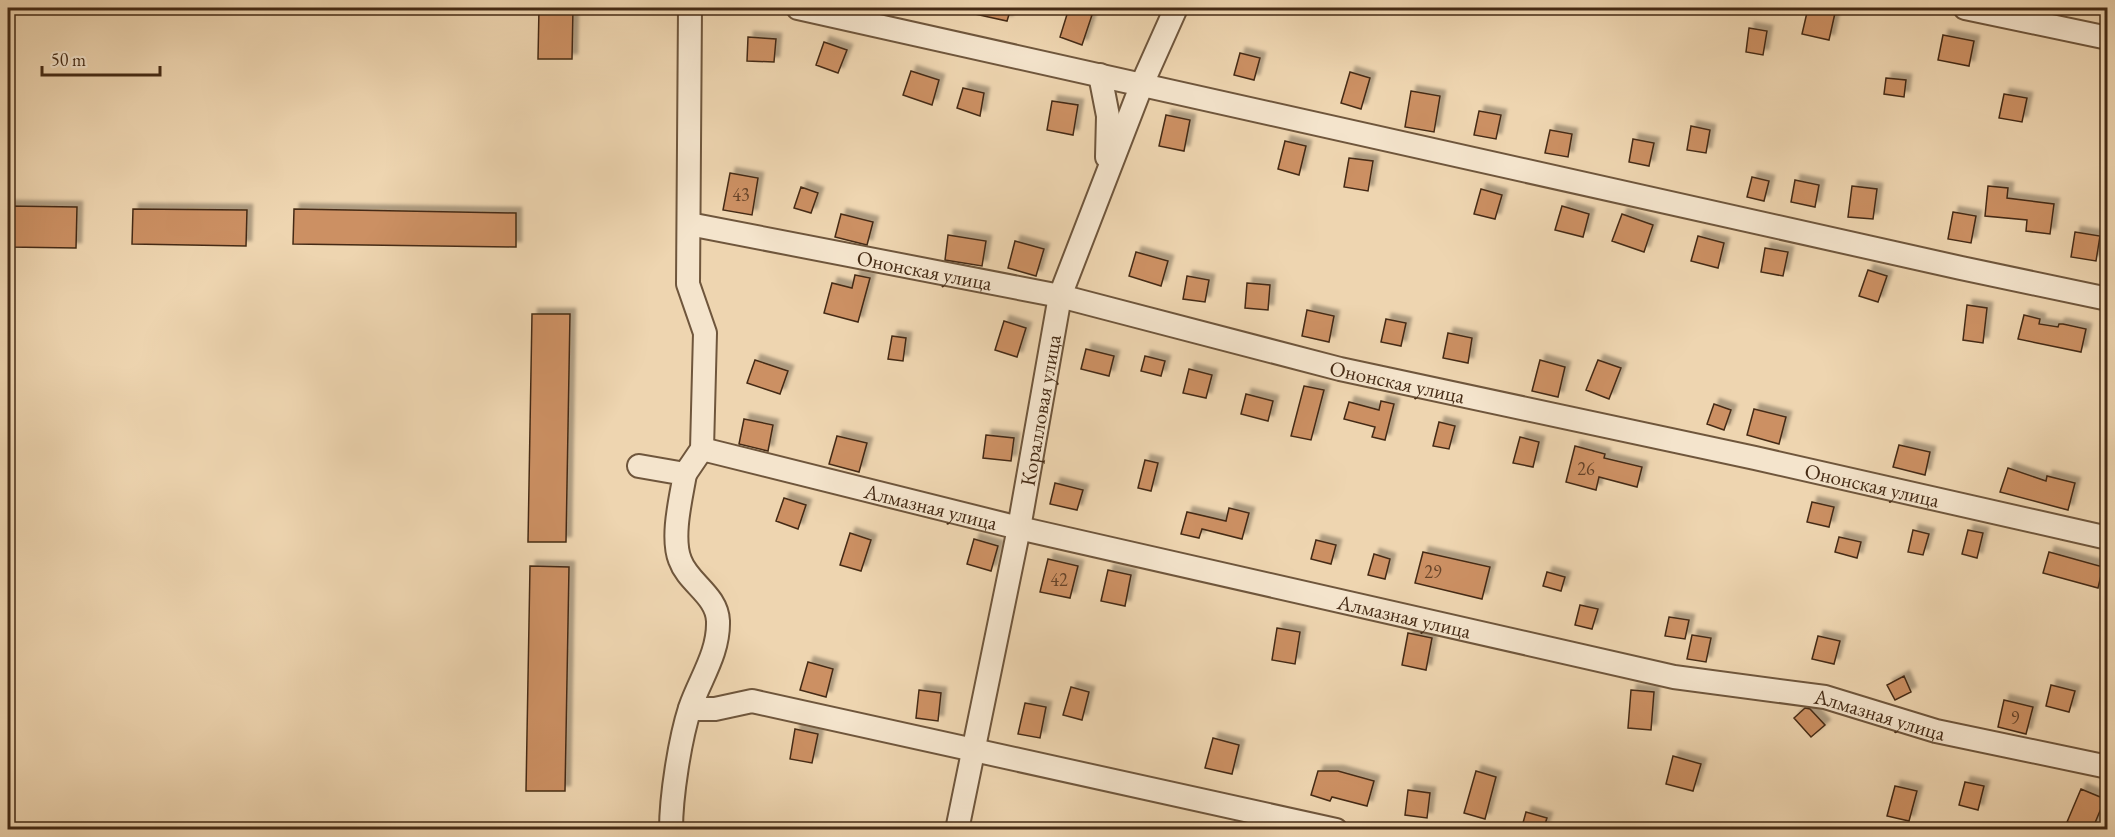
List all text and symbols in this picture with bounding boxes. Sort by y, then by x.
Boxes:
scale bar [42,39,160,77]
text: 50 m [51,48,86,71]
house number: 43 [732,183,750,206]
street label: Ононская улица [855,243,995,296]
street label: Коралловая улица [1013,332,1067,488]
street label: Ононская улица [1327,353,1468,409]
street label: Ононская улица [1802,456,1943,513]
house number: 26 [1577,457,1595,480]
street label: Алмазная улица [861,476,1001,536]
house number: 29 [1424,560,1442,583]
house number: 42 [1050,568,1068,591]
street label: Алмазная улица [1334,587,1474,644]
street label: Алмазная улица [1812,682,1948,746]
house number: 9 [2011,706,2020,729]

